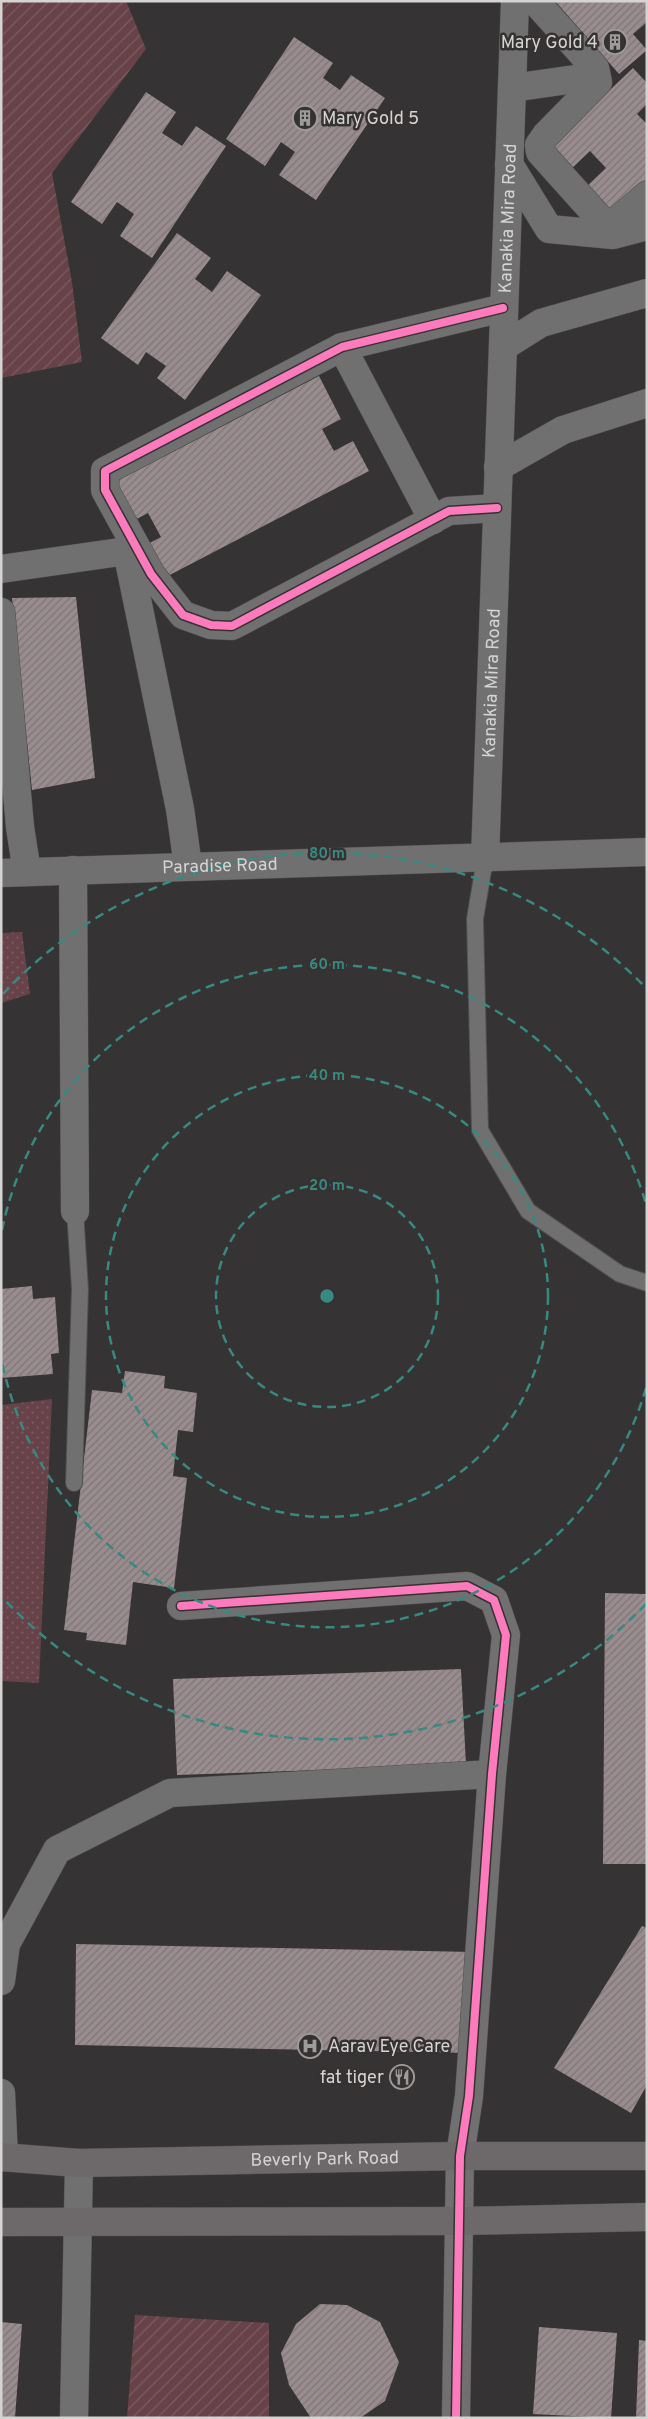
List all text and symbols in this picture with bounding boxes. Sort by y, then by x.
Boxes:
building icon: Mary Gold 4 [602,29,628,55]
place label: Mary Gold 4 [501,32,598,55]
building icon: Mary Gold 5 [292,105,318,131]
place label: Mary Gold 5 [322,108,419,131]
street label: Kanakia Mira Road [495,143,523,294]
street label: Kanakia Mira Road [479,608,507,759]
text: 80 m [309,845,345,864]
street label: Paradise Road [162,854,278,880]
text: 60 m [309,956,345,975]
text: 40 m [309,1067,345,1086]
text: 20 m [309,1177,345,1196]
centre of rings [318,1287,336,1305]
hospital icon: Aarav Eye Care [297,2033,323,2059]
place label: Aarav Eye Care [328,2036,450,2059]
restaurant icon: fat tiger [389,2064,415,2090]
place label: fat tiger [320,2067,384,2090]
street label: Beverly Park Road [250,2147,399,2173]

